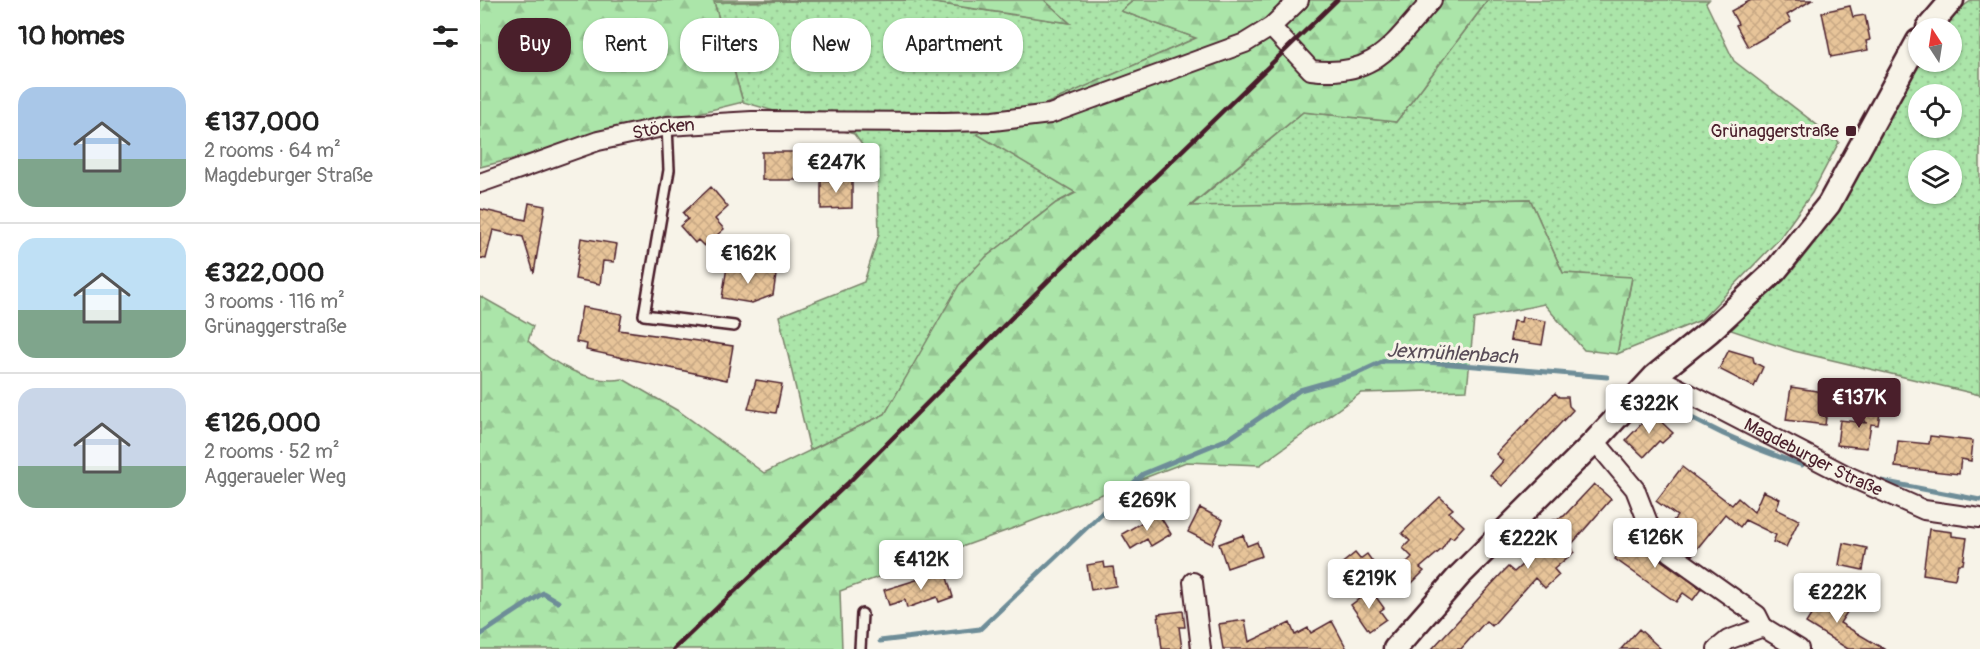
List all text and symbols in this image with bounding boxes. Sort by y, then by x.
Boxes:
chip: Buy [498,18,571,72]
chip: Rent [583,18,668,72]
chip: Filters [680,18,779,72]
chip: New [791,18,871,72]
chip: Apartment [883,18,1023,72]
north arrow [1908,18,1962,72]
map controls [1908,18,1962,204]
text: 10 homes [18,20,124,52]
icon: filters [429,20,462,53]
button: locate [1908,84,1962,138]
text: €137,000 [204,106,319,138]
icon: home [66,111,138,183]
street label: Stöcken [630,113,695,145]
place label: Grünaggerstraße [1711,120,1839,143]
marker: Grünaggerstraße [1844,124,1858,138]
text: 2 rooms · 64 m² [204,138,341,163]
pin: €247K [794,143,878,194]
text: €247K [807,150,865,175]
button: layers [1908,150,1962,204]
text: Magdeburger Straße [204,163,373,188]
pin: €162K [706,234,790,285]
text: €162K [720,241,776,266]
text: €322,000 [204,257,325,289]
icon: home [66,262,138,334]
text: 3 rooms · 116 m² [204,289,345,314]
text: Grünaggerstraße [204,314,347,339]
water label: Jexmühlenbach [1386,338,1520,369]
pin: €137K [1817,378,1901,429]
pin: €322K [1607,384,1691,435]
text: €137K [1832,385,1886,410]
text: €322K [1620,391,1678,416]
text: €126,000 [204,407,321,439]
icon: home [66,412,138,484]
street label: Magdeburger Straße [1740,413,1886,502]
text: 2 rooms · 52 m² [204,439,340,464]
text: Aggeraueler Weg [204,464,346,489]
pin: €269K [1105,481,1189,532]
text: €269K [1118,488,1176,513]
pin: €126K [1613,518,1697,569]
pin: €222K [1486,519,1570,570]
text: €126K [1627,525,1683,550]
text: €222K [1499,526,1557,551]
pin: €412K [879,540,963,591]
text: €412K [893,547,949,572]
pin: €219K [1327,559,1411,610]
text: €219K [1342,566,1396,591]
pin: €222K [1795,573,1879,624]
text: €222K [1808,580,1866,605]

